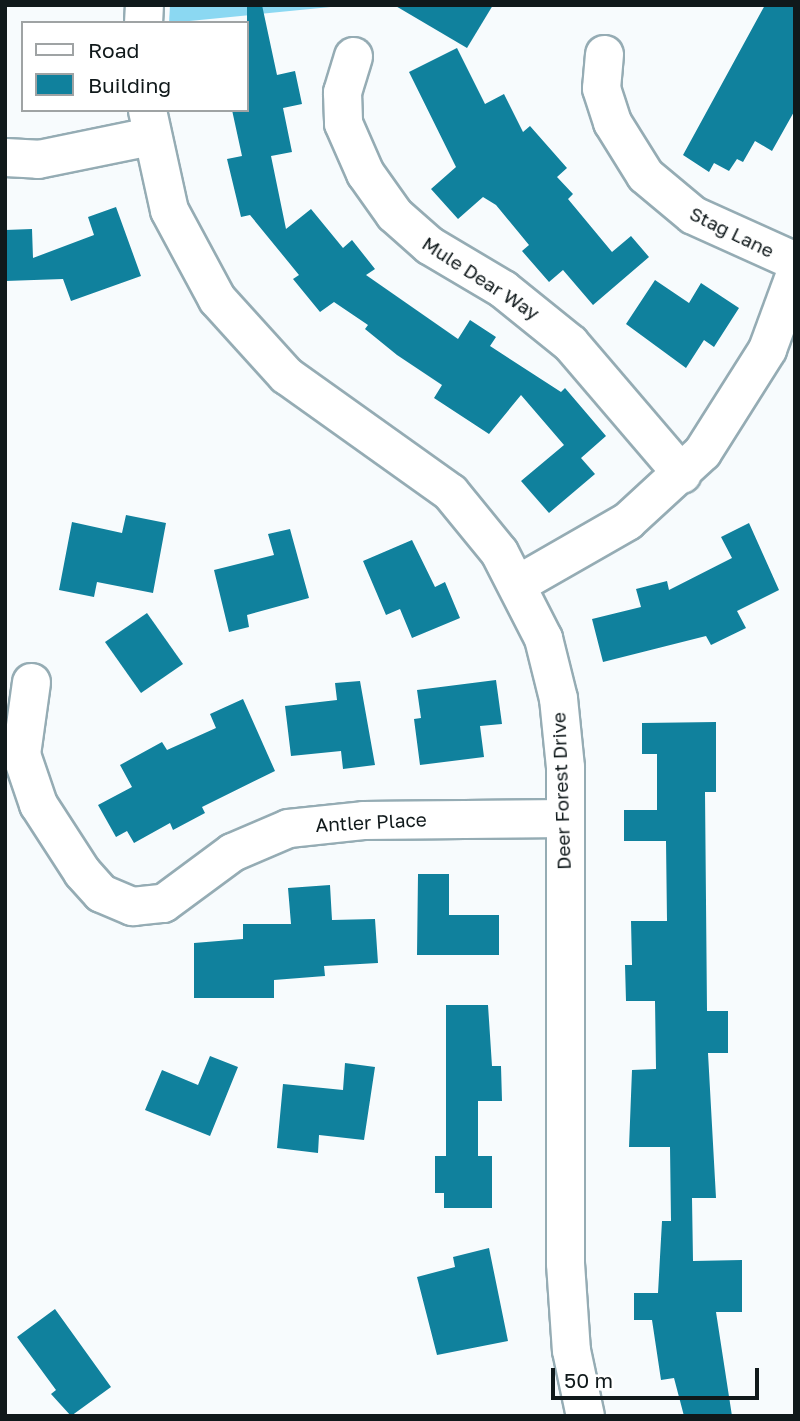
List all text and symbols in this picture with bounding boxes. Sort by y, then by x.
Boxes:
legend [21,21,248,112]
text: Road [88,37,139,63]
text: Building [88,72,171,98]
street label: Stag Lane [686,202,778,262]
street label: Mule Dear Way [418,232,544,324]
street label: Deer Forest Drive [547,712,575,870]
street label: Antler Place [315,808,427,836]
scale bar [555,1354,763,1398]
text: 50 m [564,1367,613,1393]

